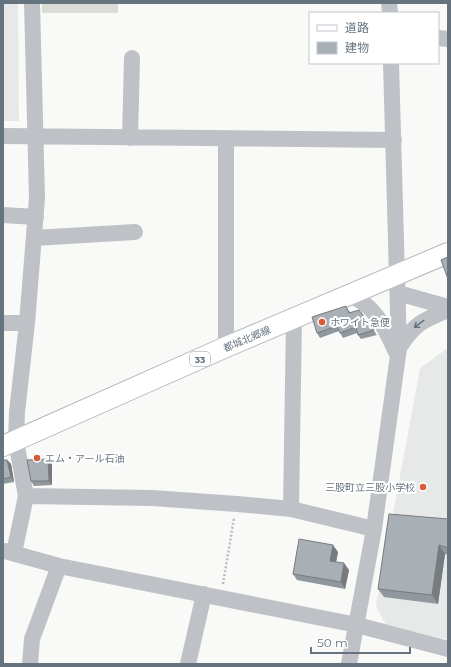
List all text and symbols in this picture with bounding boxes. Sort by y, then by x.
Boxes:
legend [309,12,439,64]
text: 道路 [345,20,369,35]
text: 建物 [345,40,369,55]
place label: ホワイト急便 [330,316,390,329]
marker: ホワイト急便 [317,317,327,327]
one-way arrow [414,320,425,328]
street label: 都城北郷線 [221,323,273,355]
road number: 33 [190,352,210,366]
place label: エム・アール石油 [45,452,124,465]
marker: エム・アール石油 [32,453,42,463]
place label: 三股町立三股小学校 [325,481,415,494]
marker: 三股町立三股小学校 [418,482,428,492]
scale bar [311,629,410,655]
text: 50 m [317,635,348,650]

